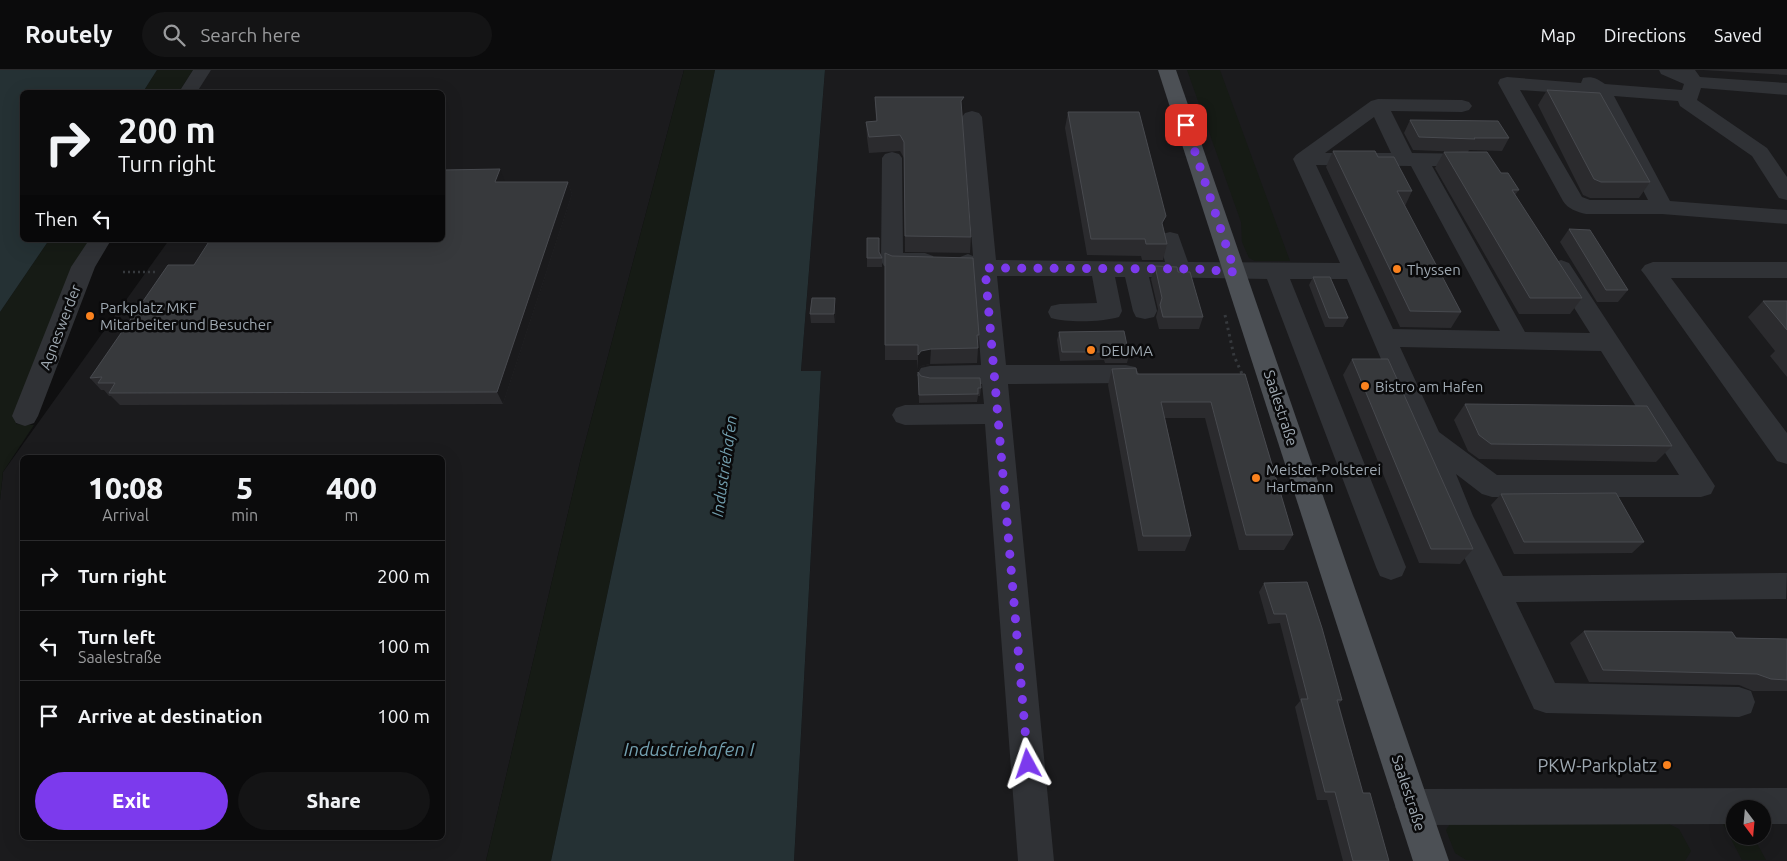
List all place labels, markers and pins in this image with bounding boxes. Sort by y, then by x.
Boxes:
pin [1165,104,1207,146]
place label: Thyssen [1407,261,1461,278]
marker: Thyssen [1391,263,1403,275]
place label: Parkplatz MKF Mitarbeiter und Besucher [100,299,272,333]
marker: Parkplatz MKF Mitarbeiter und Besucher [84,310,96,322]
place label: DEUMA [1101,342,1153,359]
marker: DEUMA [1085,344,1097,356]
place label: Bistro am Hafen [1375,378,1483,395]
marker: Bistro am Hafen [1359,380,1371,392]
place label: Meister-Polsterei Hartmann [1266,461,1381,495]
marker: Meister-Polsterei Hartmann [1250,472,1262,484]
place label: PKW-Parkplatz [1538,755,1657,775]
marker: PKW-Parkplatz [1661,759,1673,771]

